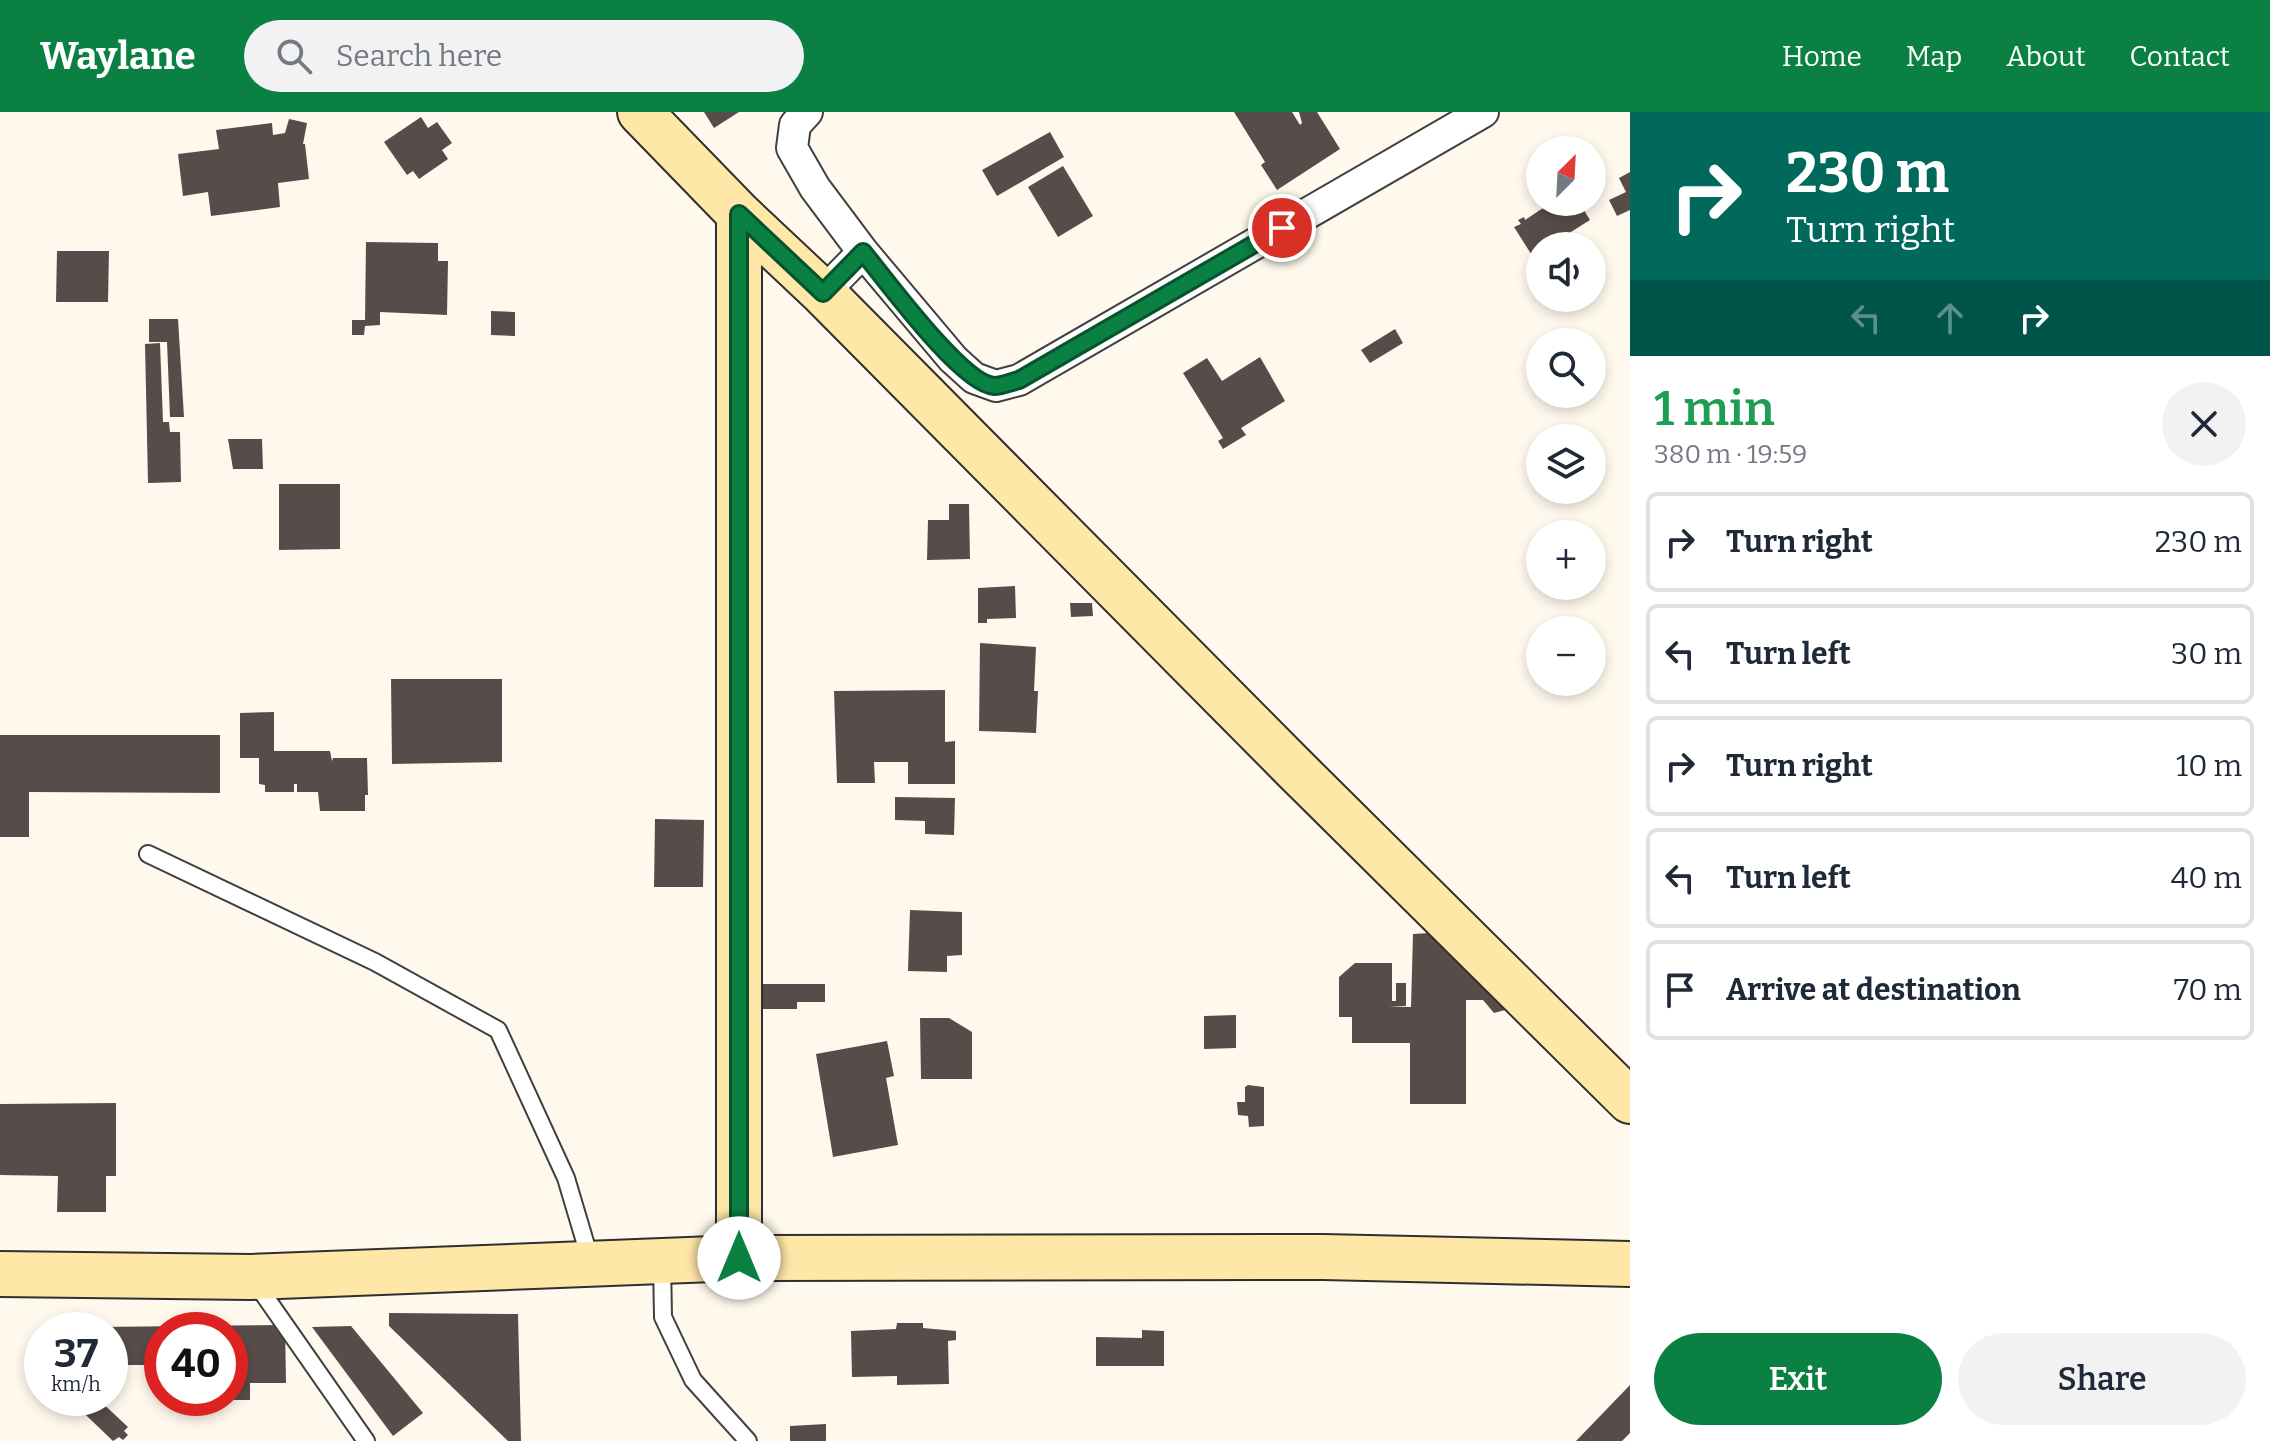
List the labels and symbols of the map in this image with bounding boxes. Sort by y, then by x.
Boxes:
north arrow [1526,136,1606,216]
pin [1248,194,1316,262]
position arrow [697,1216,781,1300]
speed limit sign: 40 [144,1312,248,1416]

